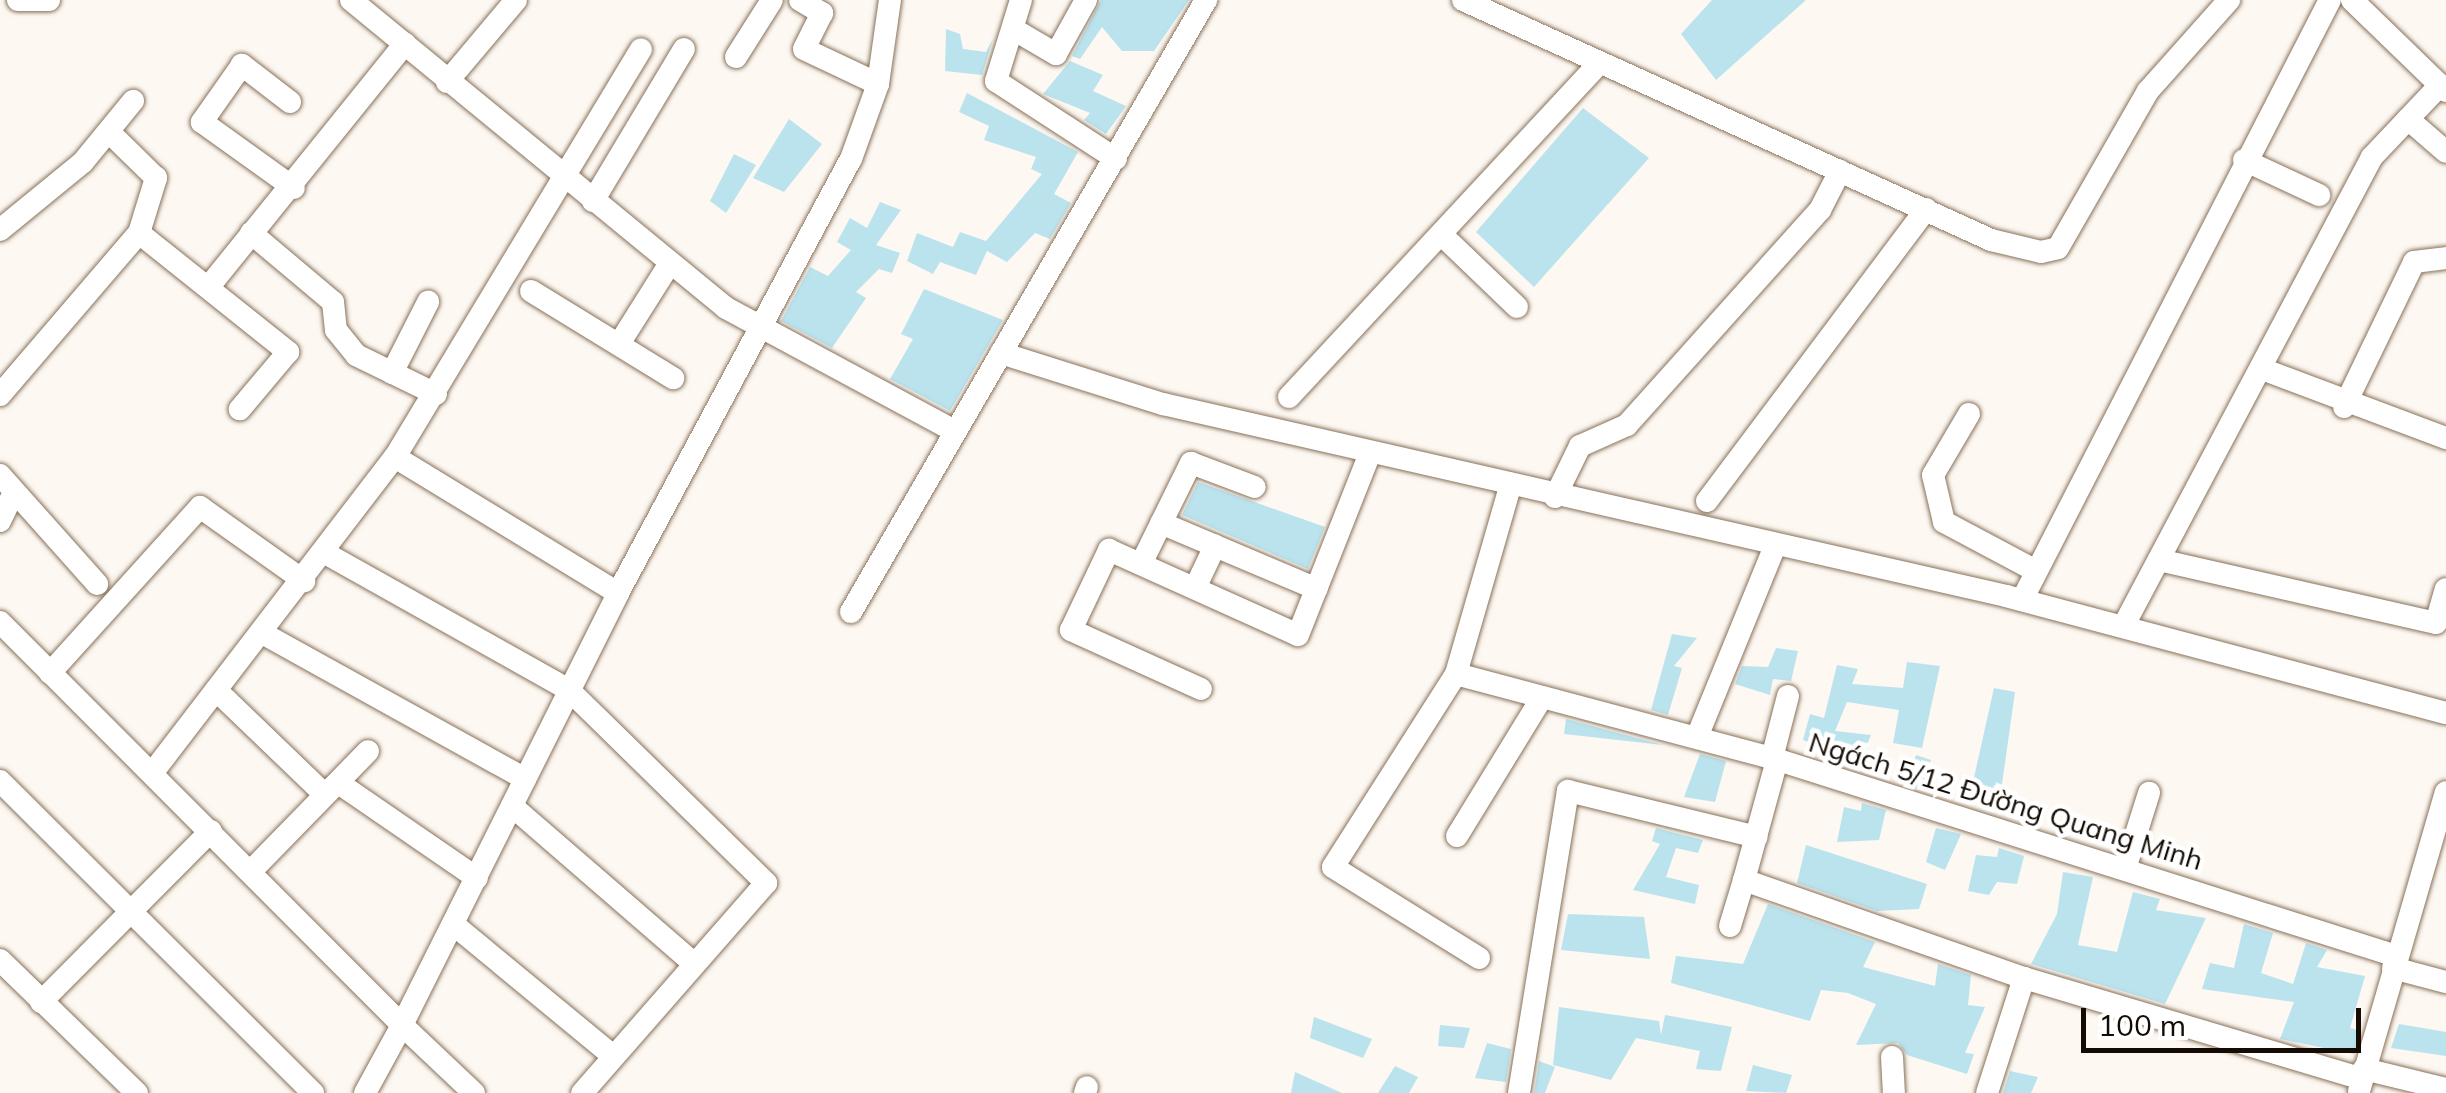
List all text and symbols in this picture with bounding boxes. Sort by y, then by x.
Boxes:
street label: Ngách 5/12 Đường Quang Minh [1805,725,2207,877]
scale bar [2086,988,2366,1050]
text: 100 m [2098,1006,2186,1044]

